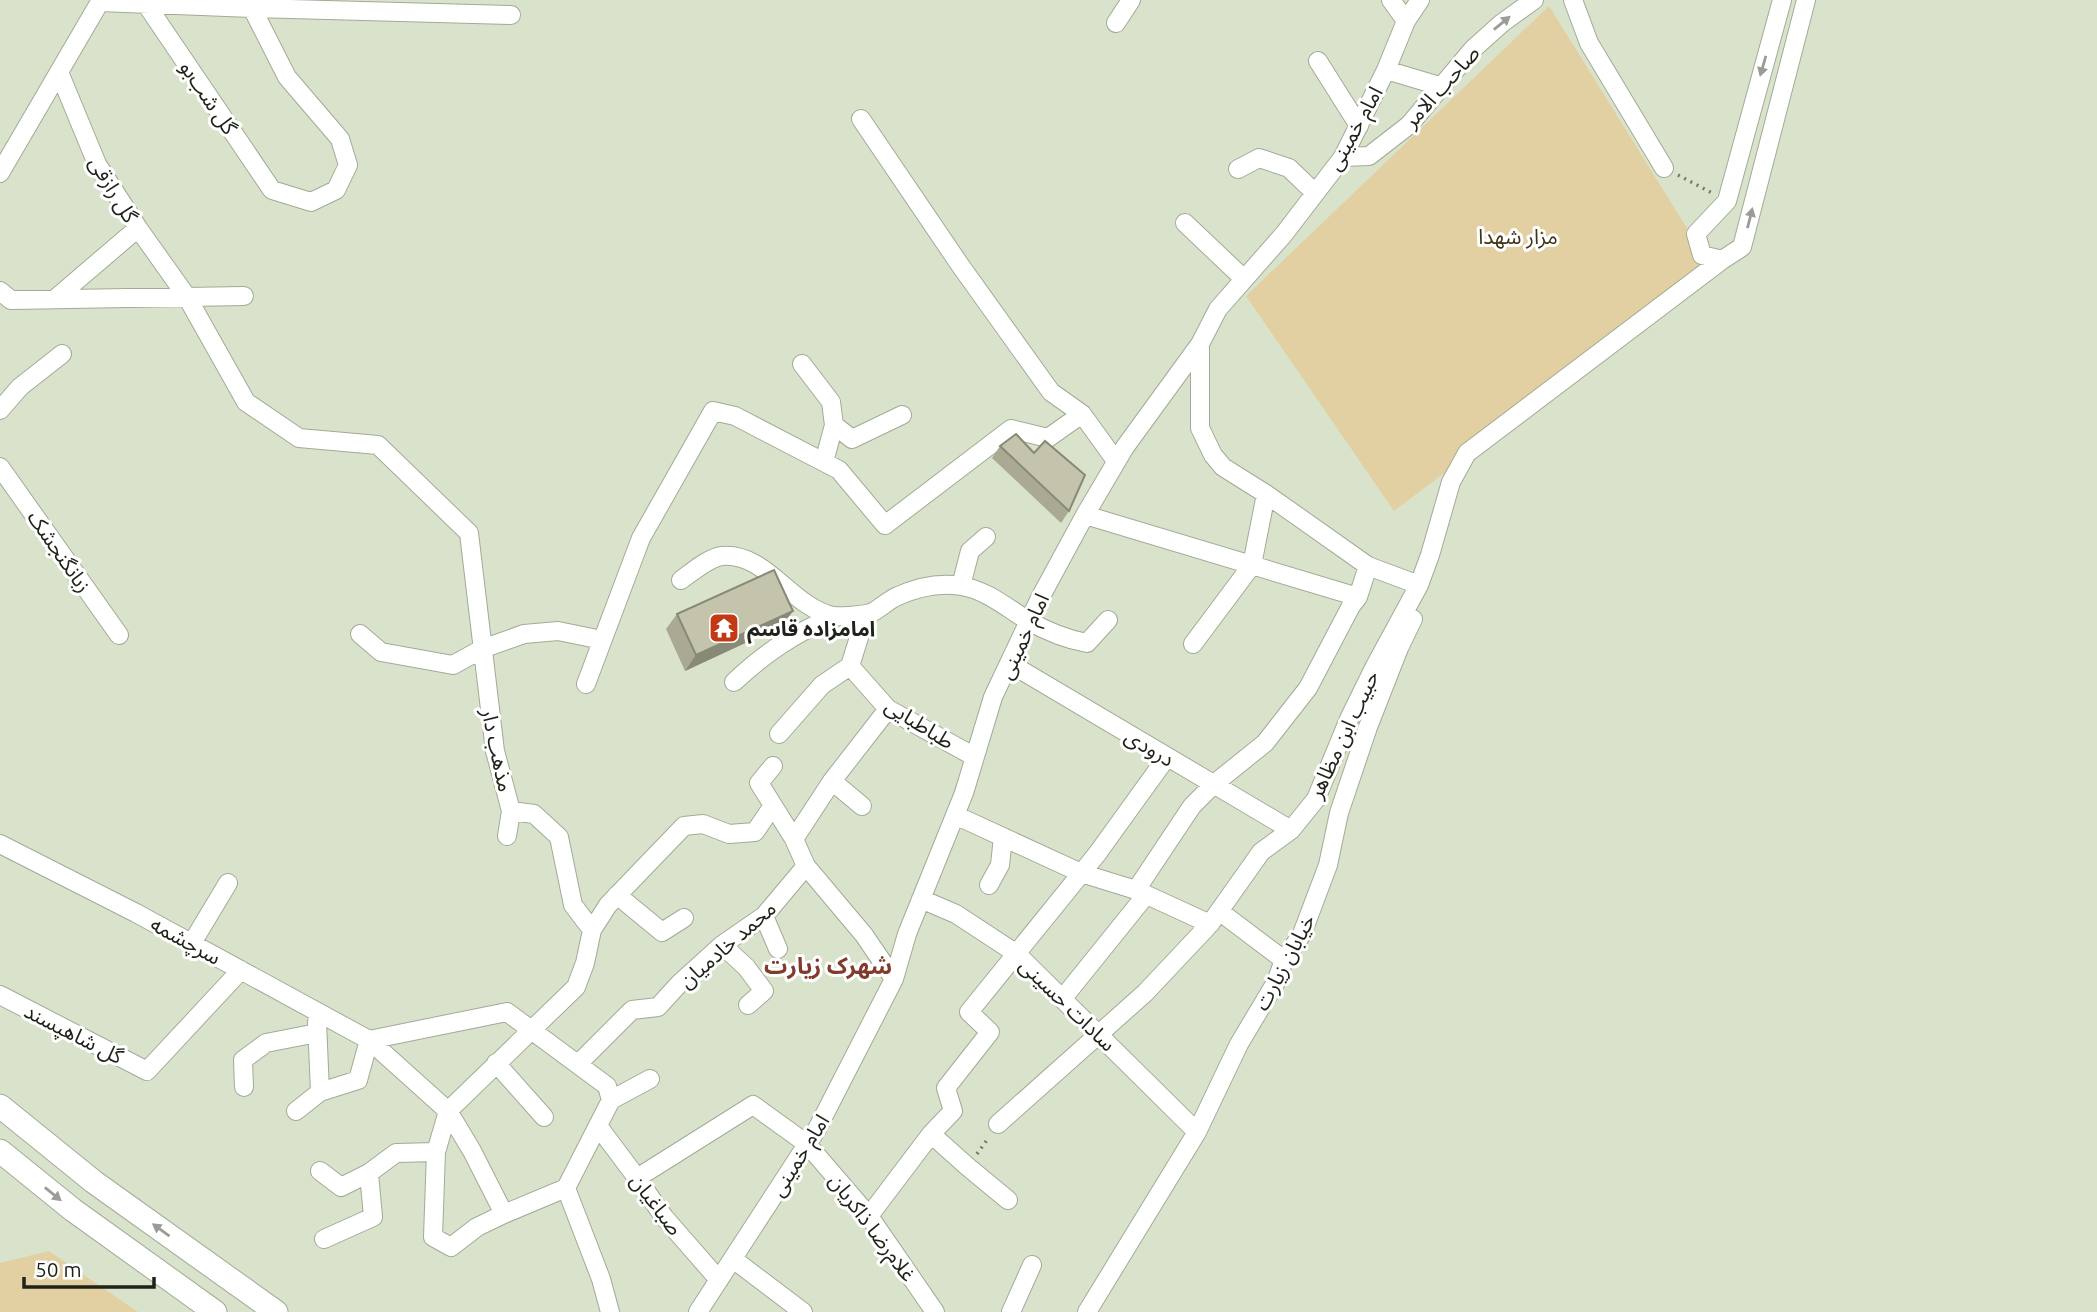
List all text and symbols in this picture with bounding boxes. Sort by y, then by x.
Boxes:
one-way arrow [1493,16,1511,31]
street label: صاحب الامر [1397,40,1485,133]
one-way arrow [1758,55,1768,76]
street label: گل شب‌بو [175,56,243,139]
street label: امام خمینی [1321,82,1391,177]
street label: گل رازقی [84,152,143,227]
one-way arrow [1745,207,1756,229]
park label: مزار شهدا [1478,224,1558,249]
street label: زبانگنجشک [22,506,97,597]
street label: امام خمینی [993,589,1058,685]
temple icon: امامزاده قاسم [707,611,741,645]
place label: امامزاده قاسم [747,616,875,644]
street label: حبیب ابن مظاهر [1302,666,1384,803]
street label: طباطبایی [881,692,959,754]
street label: مذهب دار [476,705,519,794]
street label: درودی [1121,723,1179,772]
street label: محمد خادمیان [674,895,781,993]
street label: خیابان زیارت [1249,910,1320,1015]
street label: سرچشمه [146,911,225,971]
street label: سادات حسینی [1014,952,1121,1056]
district label: شهرک زیارت [764,953,892,980]
street label: گل شاهپسند [20,998,128,1070]
street label: امام خمینی [764,1110,838,1203]
street label: صباغیان [625,1168,688,1240]
street label: غلام‌رضا ذاکریان [821,1169,921,1289]
one-way arrow [44,1186,62,1201]
one-way arrow [152,1223,170,1237]
scale bar [24,1246,154,1290]
text: 50 m [35,1257,82,1281]

